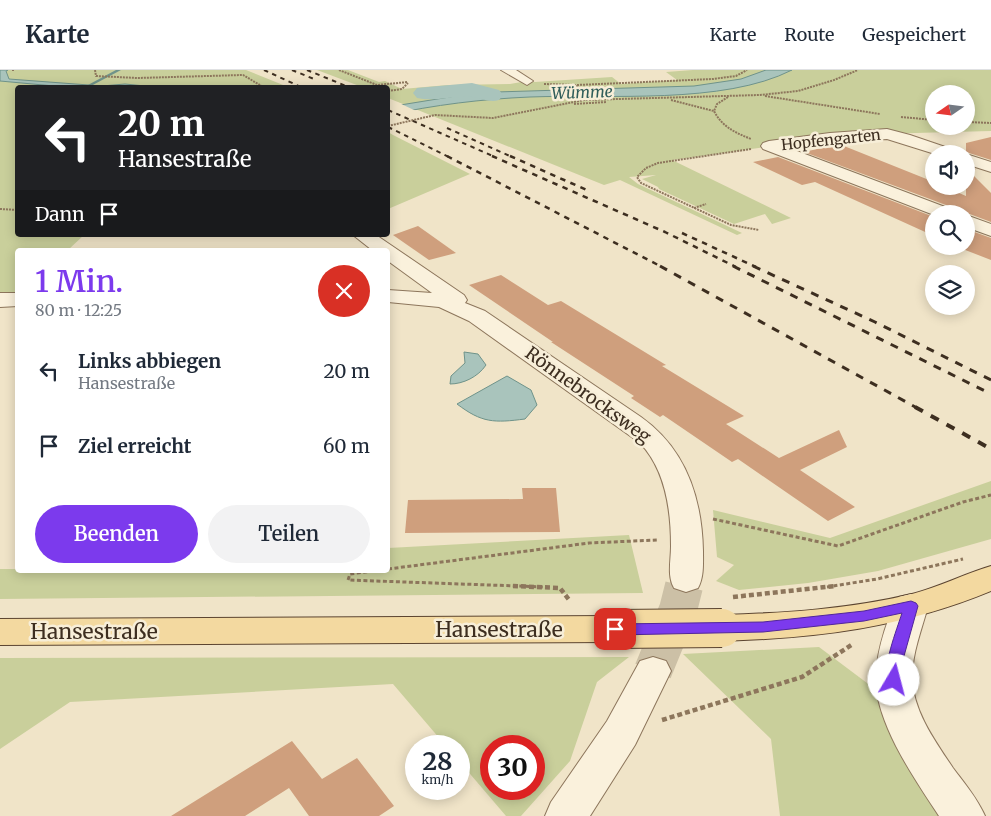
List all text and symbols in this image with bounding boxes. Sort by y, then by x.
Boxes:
text: Karte [25,19,90,50]
text: Karte [710,23,756,46]
text: Route [784,23,834,46]
text: Gespeichert [862,23,966,46]
water label: Wümme [551,81,613,103]
north arrow [925,85,975,135]
map controls [925,85,975,315]
text: 20 m [118,102,205,146]
icon: left [35,105,100,170]
street label: Hopfengarten [780,125,882,154]
text: Hansestraße [118,145,251,173]
button: sound [925,145,975,195]
icon: arrive [95,200,123,228]
text: Dann [35,202,85,226]
button: search [925,205,975,255]
text: 1 Min. [35,262,123,300]
button: close [318,265,370,317]
button: layers [925,265,975,315]
text: 80 m · 12:25 [35,300,122,320]
street label: Rönnebrocksweg [521,341,656,448]
text: Links abbiegen [78,349,221,373]
icon: left [35,357,63,385]
text: 20 m [323,359,370,383]
text: Hansestraße [78,373,175,393]
icon: arrive [35,432,63,460]
text: Ziel erreicht [78,434,191,458]
text: 60 m [323,434,370,458]
button: Beenden [35,505,198,563]
button: Teilen [208,505,370,563]
pin [594,608,636,650]
icon: arrive [601,615,629,643]
street label: Hansestraße [435,616,563,643]
street label: Hansestraße [30,618,158,645]
position arrow [867,653,919,705]
speed limit sign: 30 [480,735,545,800]
text: 28 [422,745,453,777]
text: km/h [422,772,453,787]

